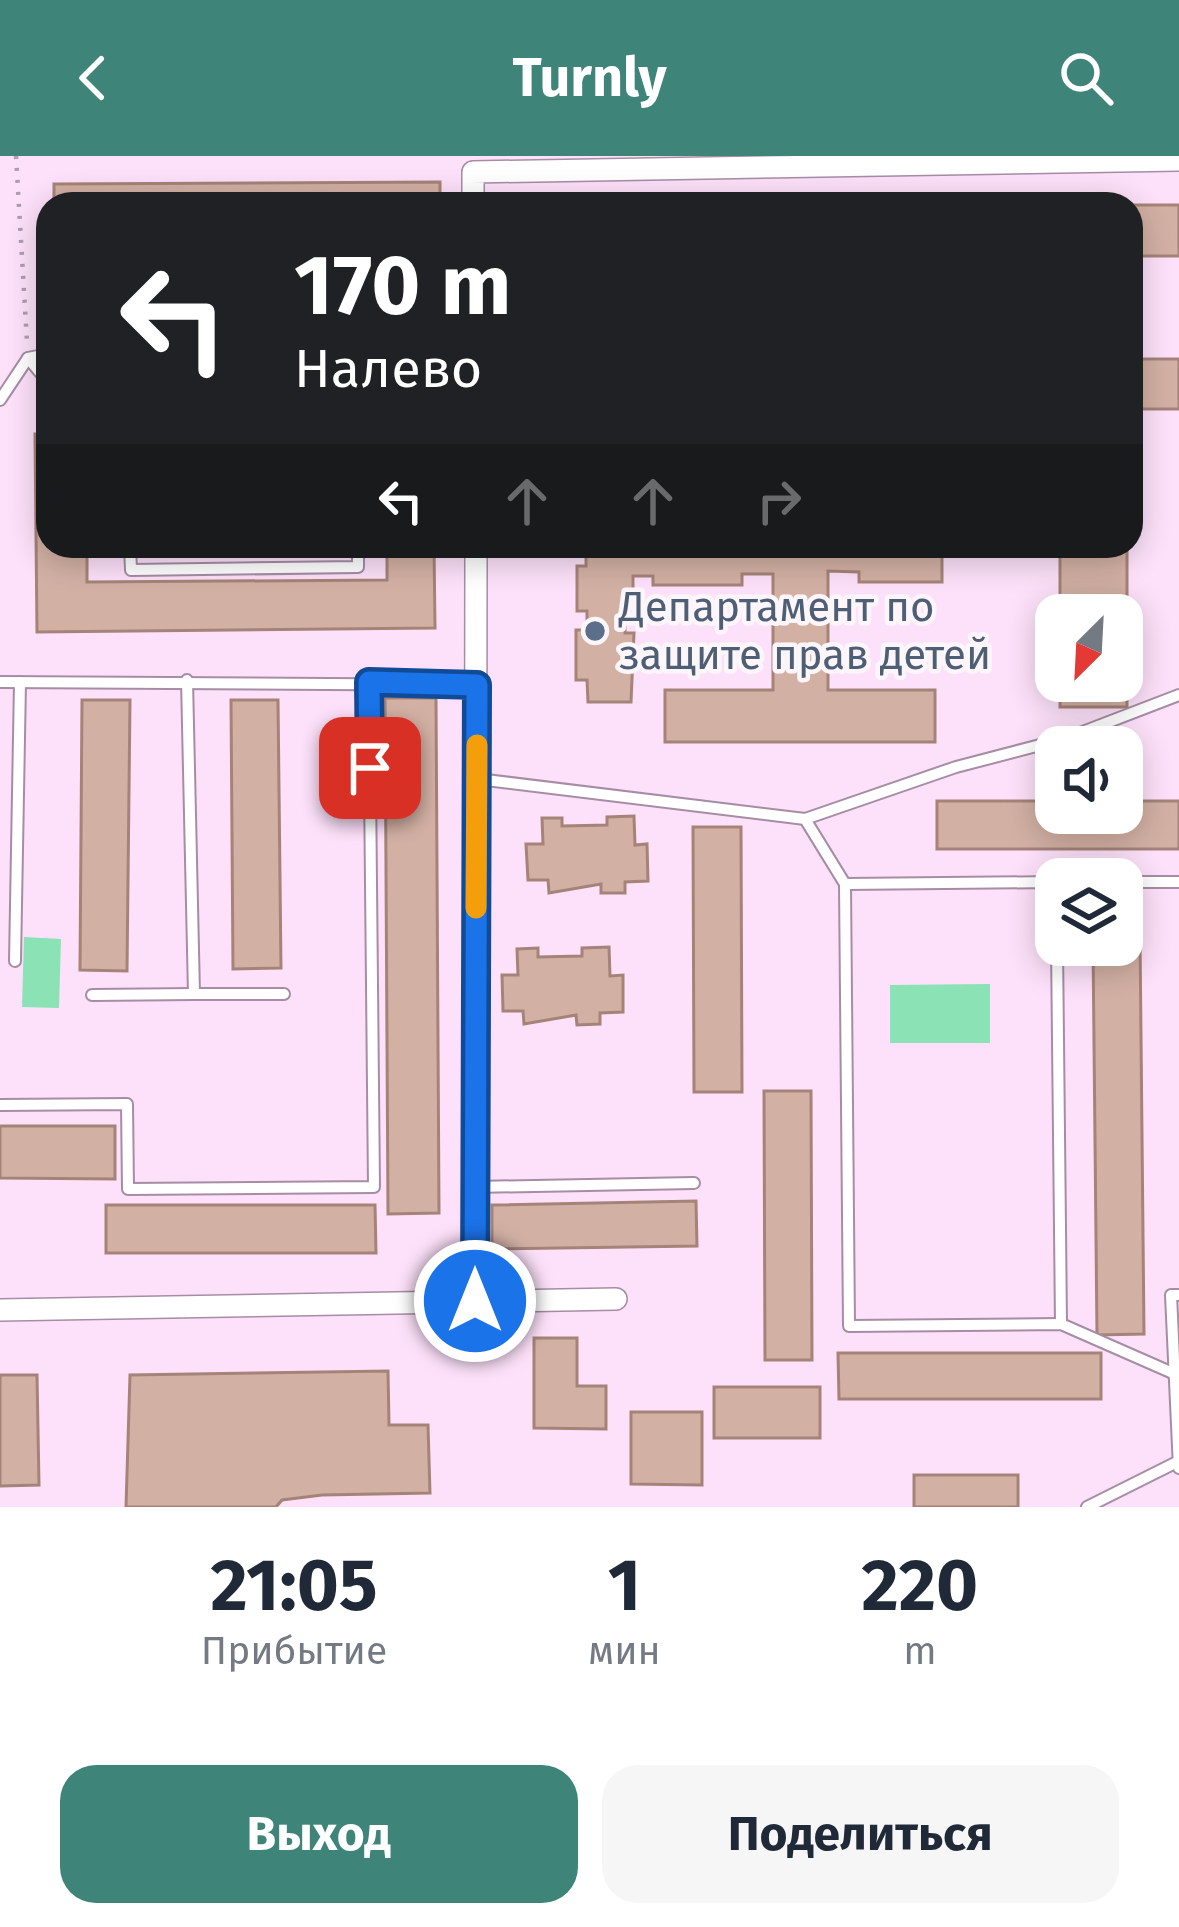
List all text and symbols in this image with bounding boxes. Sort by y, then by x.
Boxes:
icon: back [60,45,126,111]
icon: search [1053,45,1119,111]
text: Turnly [512,46,667,110]
text: 170 m [294,235,511,336]
icon: left [96,240,252,396]
text: Налево [294,337,482,401]
icon: left [368,468,434,534]
icon: ahead [494,468,560,534]
icon: ahead [620,468,686,534]
icon: right [746,468,812,534]
place label: Департамент по защите прав детей [618,582,991,680]
north arrow [1035,594,1143,702]
map controls [1035,594,1143,966]
marker: Департамент по защите прав детей [582,618,608,644]
pin [319,717,421,819]
button: sound [1035,726,1143,834]
icon: arrive [337,735,403,801]
button: layers [1035,858,1143,966]
position arrow [412,1238,538,1364]
text: 21:05 [210,1543,378,1629]
text: 1 [608,1543,641,1629]
text: 220 [862,1543,978,1629]
text: Прибытие [201,1628,387,1674]
text: мин [588,1628,661,1674]
text: m [903,1628,937,1674]
button: Выход [60,1765,578,1903]
button: Поделиться [602,1765,1119,1903]

